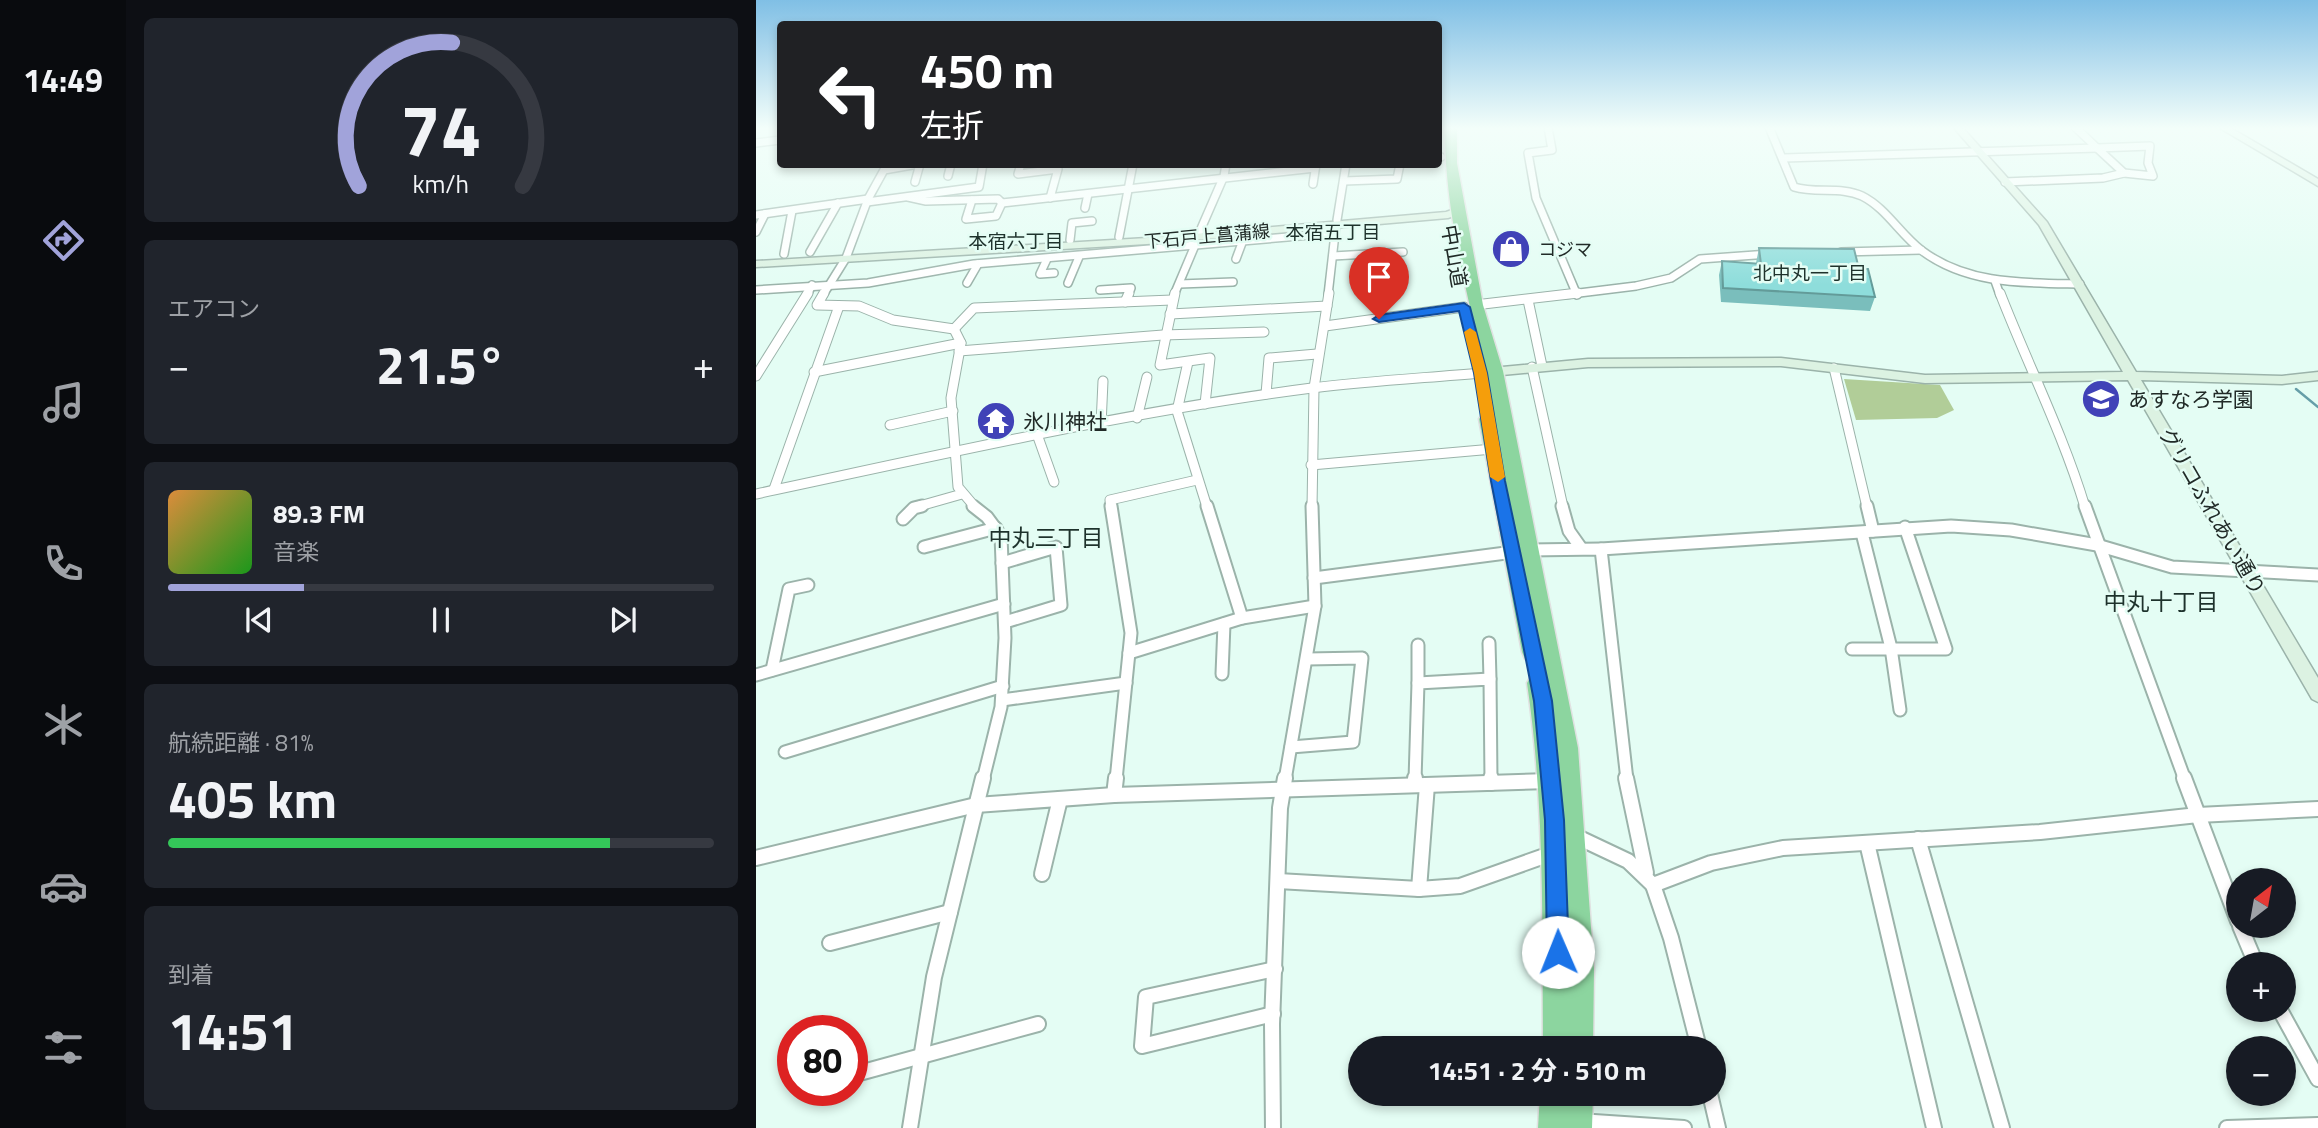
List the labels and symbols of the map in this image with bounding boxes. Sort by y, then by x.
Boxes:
street label: 下石戸上菖蒲線 [1143,217,1271,255]
district label: 本宿五丁目 [1285,217,1381,246]
street label: 中山道 [1434,222,1476,290]
district label: 本宿六丁目 [968,226,1064,255]
shop icon: コジマ [1490,228,1532,270]
place label: コジマ [1538,236,1592,263]
pin [1349,247,1409,319]
district label: 北中丸一丁目 [1753,258,1867,287]
school or university icon: あすなろ学園 [2080,378,2122,420]
place label: あすなろ学園 [2128,383,2254,415]
temple icon: 氷川神社 [975,400,1017,442]
place label: 氷川神社 [1023,405,1107,437]
street label: グリコふれあい通り [2152,421,2274,601]
district label: 中丸三丁目 [989,520,1104,555]
district label: 中丸十丁目 [2104,584,2219,619]
north arrow [2226,868,2296,938]
position arrow [1521,915,1595,989]
speed limit sign: 80 [777,1015,868,1106]

